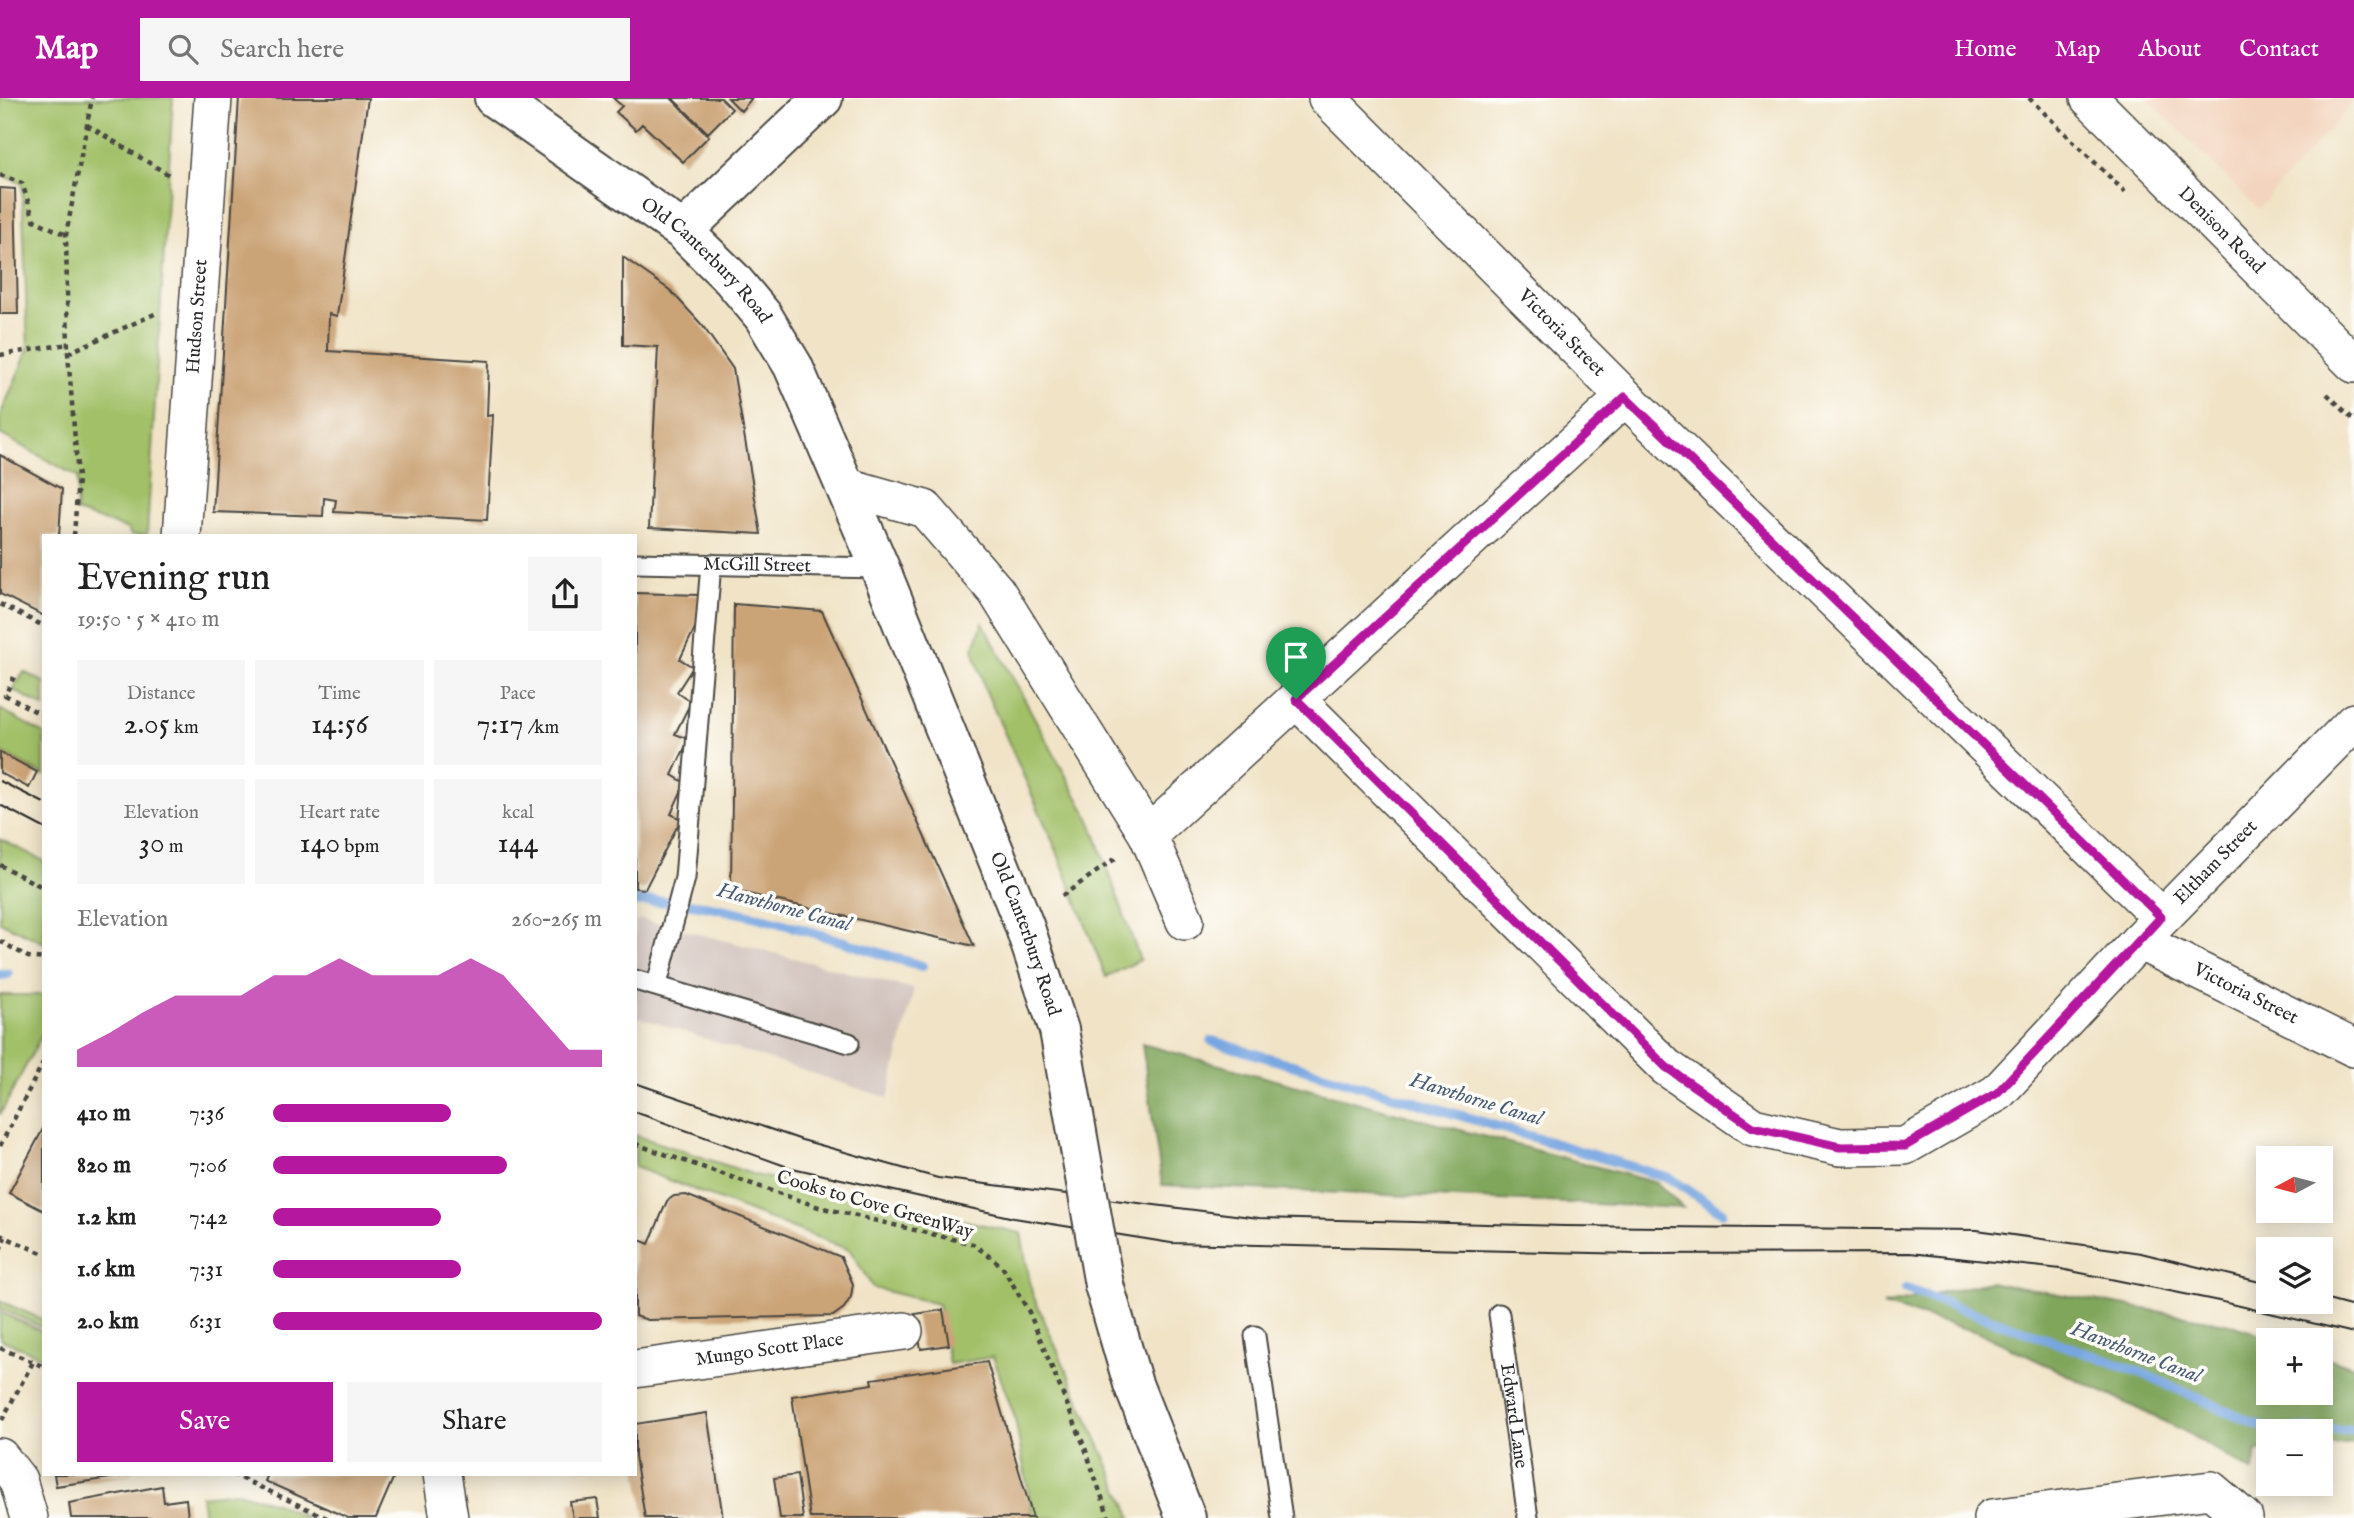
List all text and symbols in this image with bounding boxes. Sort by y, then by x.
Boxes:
search box [140,18,630,81]
text: Map [35,28,98,70]
icon: search [164,30,202,68]
text: Search here [220,33,344,66]
text: Home [1954,34,2017,65]
text: Map [2055,34,2101,65]
text: About [2139,34,2201,65]
text: Contact [2239,34,2319,65]
street label: Denison Road [2172,182,2270,280]
street label: Old Canterbury Road [636,193,777,328]
street label: Hudson Street [182,258,214,375]
street label: Victoria Street [1512,284,1610,382]
street label: McGill Street [703,552,812,579]
text: Evening run [77,555,271,603]
button: share [528,557,602,631]
text: 19:50 · 5 × 410 m [77,605,219,634]
pin [1266,627,1326,699]
icon: arrive [1277,638,1315,676]
text: Distance [127,682,196,706]
text: Time [318,682,361,706]
text: Pace [500,682,536,706]
text: 2.05 [124,706,170,744]
text: 14:56 [311,706,368,744]
text: 7:17 [477,706,524,744]
text: km [170,716,199,740]
text: /km [524,716,559,740]
text: Elevation [123,801,199,825]
text: Heart rate [299,801,380,825]
text: kcal [502,801,534,825]
street label: Eltham Street [2169,815,2263,910]
text: 30 [139,825,165,863]
text: 140 [300,825,340,863]
text: 144 [498,825,538,863]
text: m [165,835,184,859]
text: bpm [340,835,379,859]
street label: Old Canterbury Road [984,849,1066,1020]
water label: Hawthorne Canal [713,877,856,939]
text: Elevation [77,905,168,934]
text: 260–265 m [511,905,602,934]
street label: Victoria Street [2188,957,2302,1030]
water label: Hawthorne Canal [1406,1067,1547,1134]
text: 410 m [77,1099,131,1128]
text: 7:36 [189,1099,224,1128]
north arrow [2256,1146,2333,1223]
map controls [2256,1146,2333,1496]
text: 820 m [77,1151,131,1180]
text: 7:06 [189,1151,227,1180]
street label: Cooks to Cove GreenWay [774,1165,977,1245]
text: 1.2 km [77,1203,136,1232]
text: 7:42 [189,1203,228,1232]
button: layers [2256,1237,2333,1314]
text: 1.6 km [77,1255,135,1284]
text: 7:31 [189,1255,223,1284]
text: 2.0 km [77,1307,139,1336]
text: 6:31 [189,1307,222,1336]
water label: Hawthorne Canal [2066,1316,2207,1391]
street label: Mungo Scott Place [694,1328,845,1372]
button: + [2256,1328,2333,1405]
street label: Edward Lane [1494,1362,1533,1470]
button: Save [77,1382,333,1462]
button: Share [347,1382,602,1462]
button: − [2256,1419,2333,1496]

